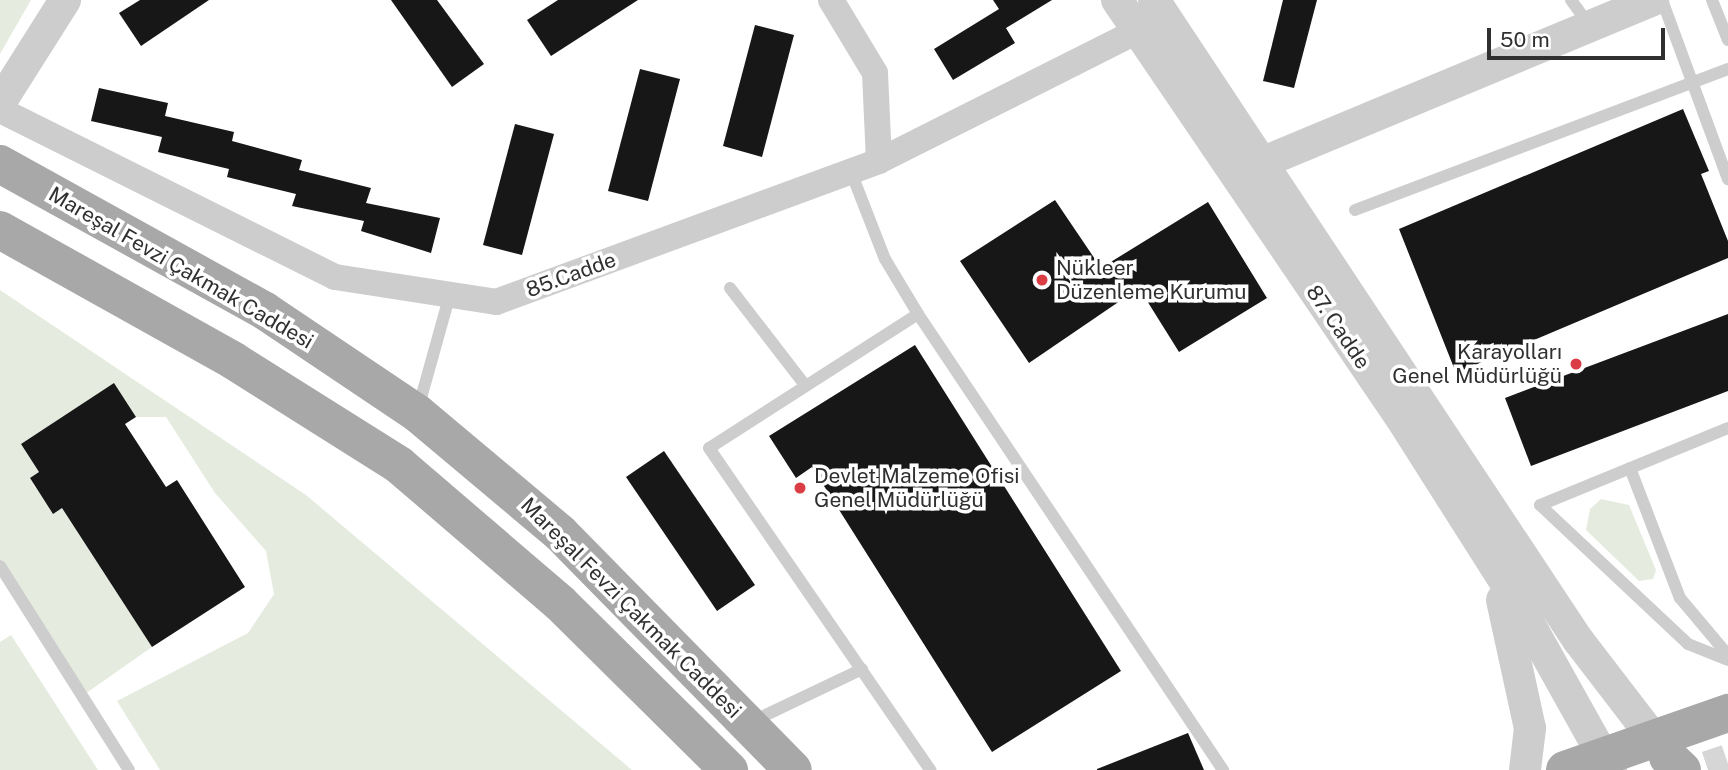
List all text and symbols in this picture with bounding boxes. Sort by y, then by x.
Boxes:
scale bar [1490,14,1668,58]
text: 50 m [1500,27,1550,52]
street label: Mareşal Fevzi Çakmak Caddesi [44,182,318,354]
street label: 85.Cadde [523,247,619,303]
place label: Nükleer Düzenleme Kurumu [1056,255,1247,305]
marker: Nükleer Düzenleme Kurumu [1034,272,1050,288]
street label: 87. Cadde [1301,280,1375,374]
place label: Karayolları Genel Müdürlüğü [1392,339,1562,389]
marker: Karayolları Genel Müdürlüğü [1568,356,1584,372]
place label: Devlet Malzeme Ofisi Genel Müdürlüğü [814,463,1020,513]
marker: Devlet Malzeme Ofisi Genel Müdürlüğü [792,480,808,496]
street label: Mareşal Fevzi Çakmak Caddesi [515,492,747,724]

